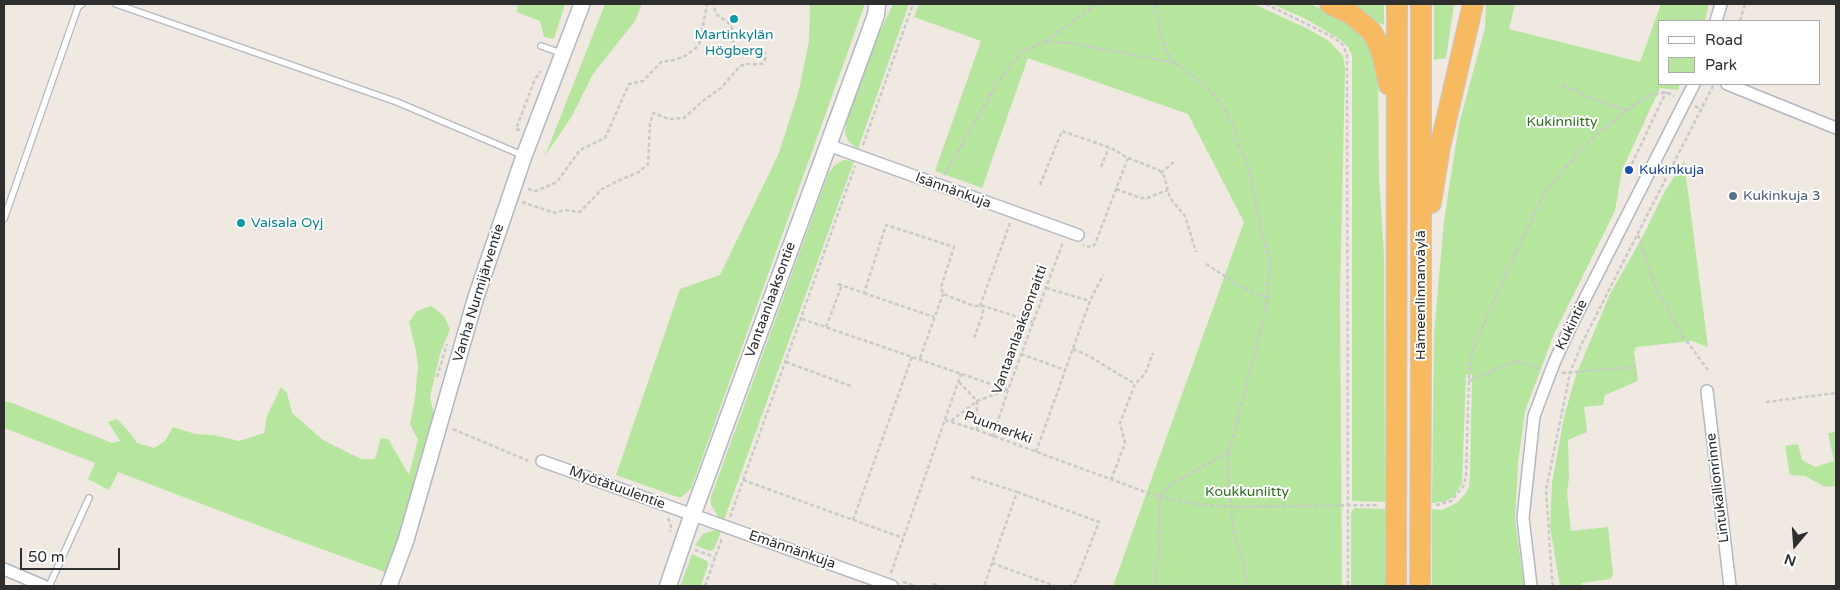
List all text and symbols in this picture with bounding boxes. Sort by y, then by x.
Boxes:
marker: Martinkylän Högberg [728,13,740,25]
legend [1658,20,1820,85]
place label: Martinkylän Högberg [694,27,774,59]
text: Road [1705,31,1743,49]
text: Park [1705,56,1737,74]
park label: Kukinniitty [1526,114,1598,130]
place label: Kukinkuja [1639,162,1704,178]
marker: Kukinkuja [1623,164,1635,176]
street label: Isännänkuja [913,170,993,212]
place label: Kukinkuja 3 [1743,188,1821,204]
marker: Kukinkuja 3 [1727,190,1739,202]
place label: Vaisala Oyj [251,215,323,231]
marker: Vaisala Oyj [235,217,247,229]
street label: Vanha Nurmijärventie [450,222,508,364]
street label: Hämeenlinnanväylä [1413,230,1429,360]
street label: Vantaanlaaksontie [742,240,800,360]
street label: Vantaanlaaksonraitti [989,263,1051,397]
street label: Kukintie [1553,297,1591,353]
street label: Puumerkki [962,408,1034,448]
street label: Lintukallionrinne [1703,432,1733,544]
street label: Myötätuulentie [567,463,667,513]
park label: Koukkuniitty [1205,484,1289,500]
north arrow [1770,520,1820,570]
street label: Emännänkuja [746,527,838,573]
scale bar [22,538,122,570]
text: 50 m [28,548,65,566]
text: N [1782,550,1798,570]

